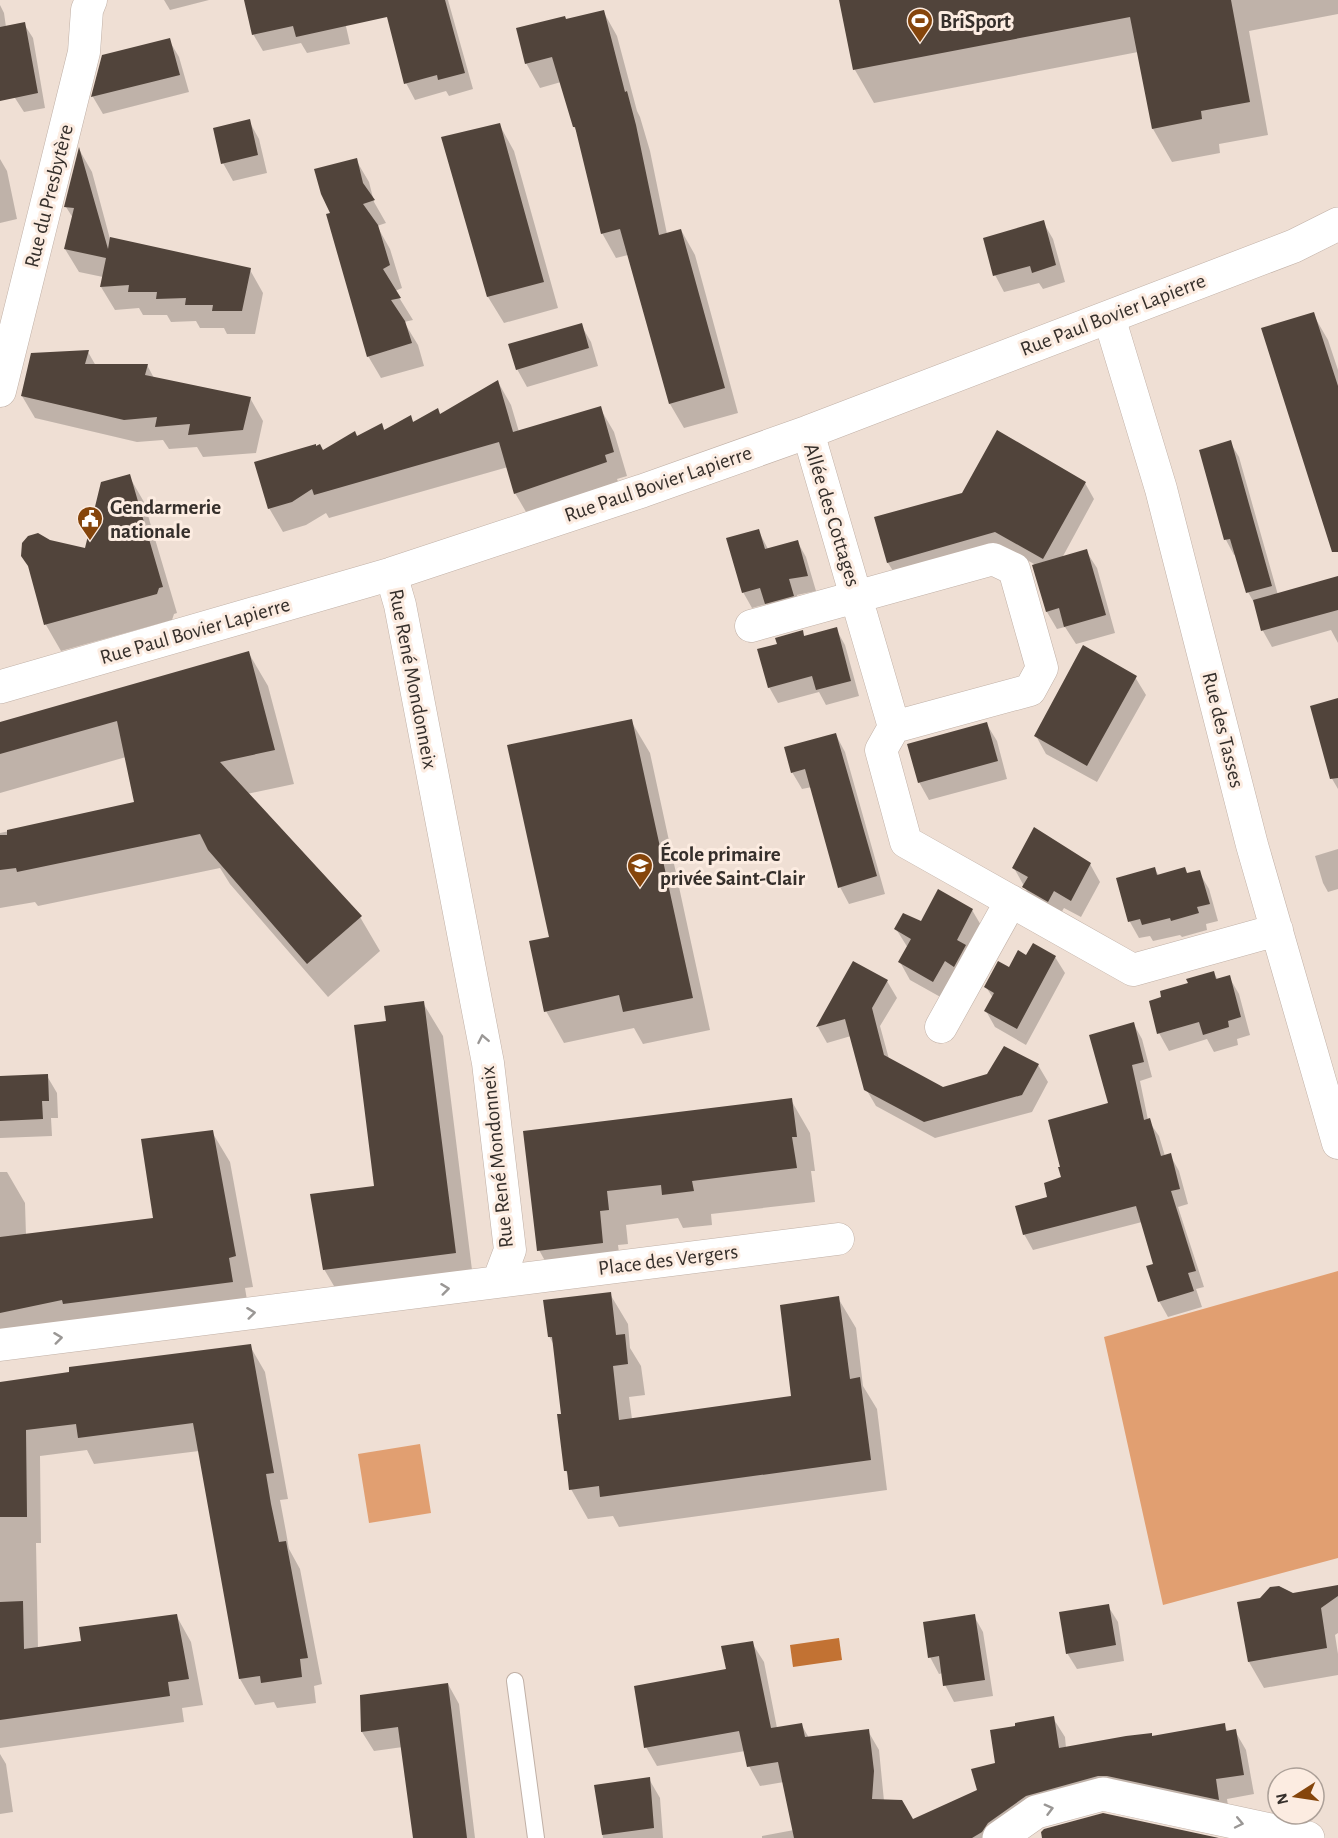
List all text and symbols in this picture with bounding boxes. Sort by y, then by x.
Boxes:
sports icon: BriSport [905,6,935,44]
place label: BriSport [940,11,1011,32]
street label: Rue du Presbytère [21,122,77,270]
street label: Rue Paul Bovier Lapierre [1017,270,1209,360]
street label: Allée des Cottages [800,441,864,589]
street label: Rue Paul Bovier Lapierre [562,442,754,526]
place label: Gendarmerie nationale [110,497,221,542]
public building icon: Gendarmerie nationale [75,504,105,542]
street label: Rue René Mondonneix [385,587,441,771]
street label: Rue Paul Bovier Lapierre [98,594,292,668]
street label: Rue des Tasses [1198,670,1248,790]
place label: École primaire privée Saint-Clair [660,841,806,889]
school or university icon: École primaire privée Saint-Clair [625,851,655,889]
one-way arrow [477,1035,490,1045]
street label: Rue René Mondonneix [477,1065,517,1249]
street label: Place des Vergers [597,1241,739,1279]
one-way arrow [440,1283,450,1296]
one-way arrow [247,1308,256,1320]
one-way arrow [53,1332,63,1345]
north arrow [1266,1766,1326,1826]
text: N [1273,1792,1291,1806]
one-way arrow [1044,1803,1054,1816]
one-way arrow [1234,1816,1244,1829]

